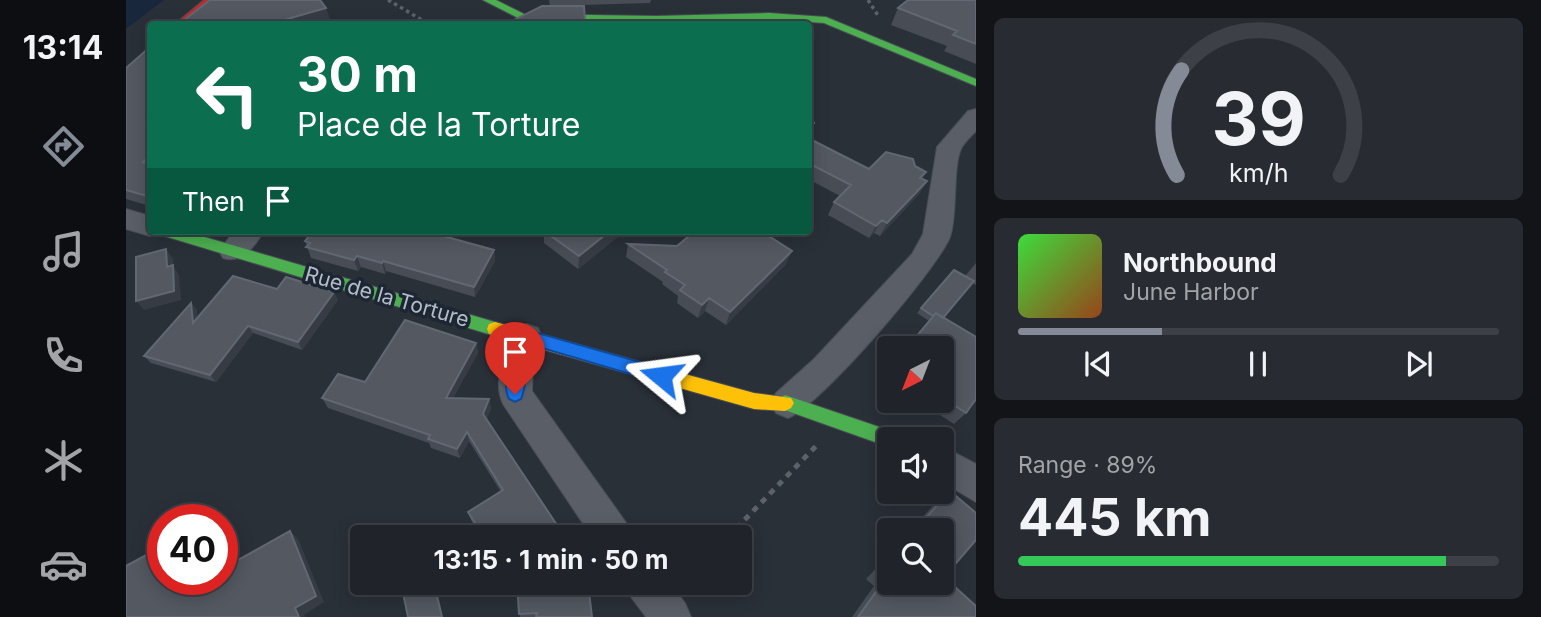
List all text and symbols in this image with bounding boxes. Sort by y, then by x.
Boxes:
text: 13:14 [23,28,103,67]
text: 30 m [297,45,418,104]
icon: left [182,49,273,140]
text: 39 [1211,74,1306,163]
text: Place de la Torture [297,105,581,144]
icon: directions [39,122,88,171]
text: km/h [1229,158,1288,188]
icon: arrive [259,182,297,220]
text: Then [182,186,245,217]
icon: music [39,227,88,276]
text: Northbound [1123,247,1277,278]
street label: Rue de la Torture [302,261,472,332]
text: June Harbor [1123,278,1259,306]
pin [485,322,545,394]
icon: phone [39,331,88,380]
icon: arrive [496,333,534,371]
north arrow [877,336,954,413]
map controls [877,336,954,595]
position arrow [624,339,698,413]
icon: previous [1079,345,1117,383]
icon: pause [1239,345,1277,383]
icon: next [1400,345,1438,383]
button: sound [877,427,954,504]
icon: climate [39,436,88,485]
text: Range · 89% [1018,451,1157,479]
text: 445 km [1018,486,1212,549]
speed limit sign: 40 [147,504,238,595]
button: search [877,518,954,595]
icon: car [39,540,88,589]
text: 13:15 · 1 min · 50 m [434,544,668,575]

